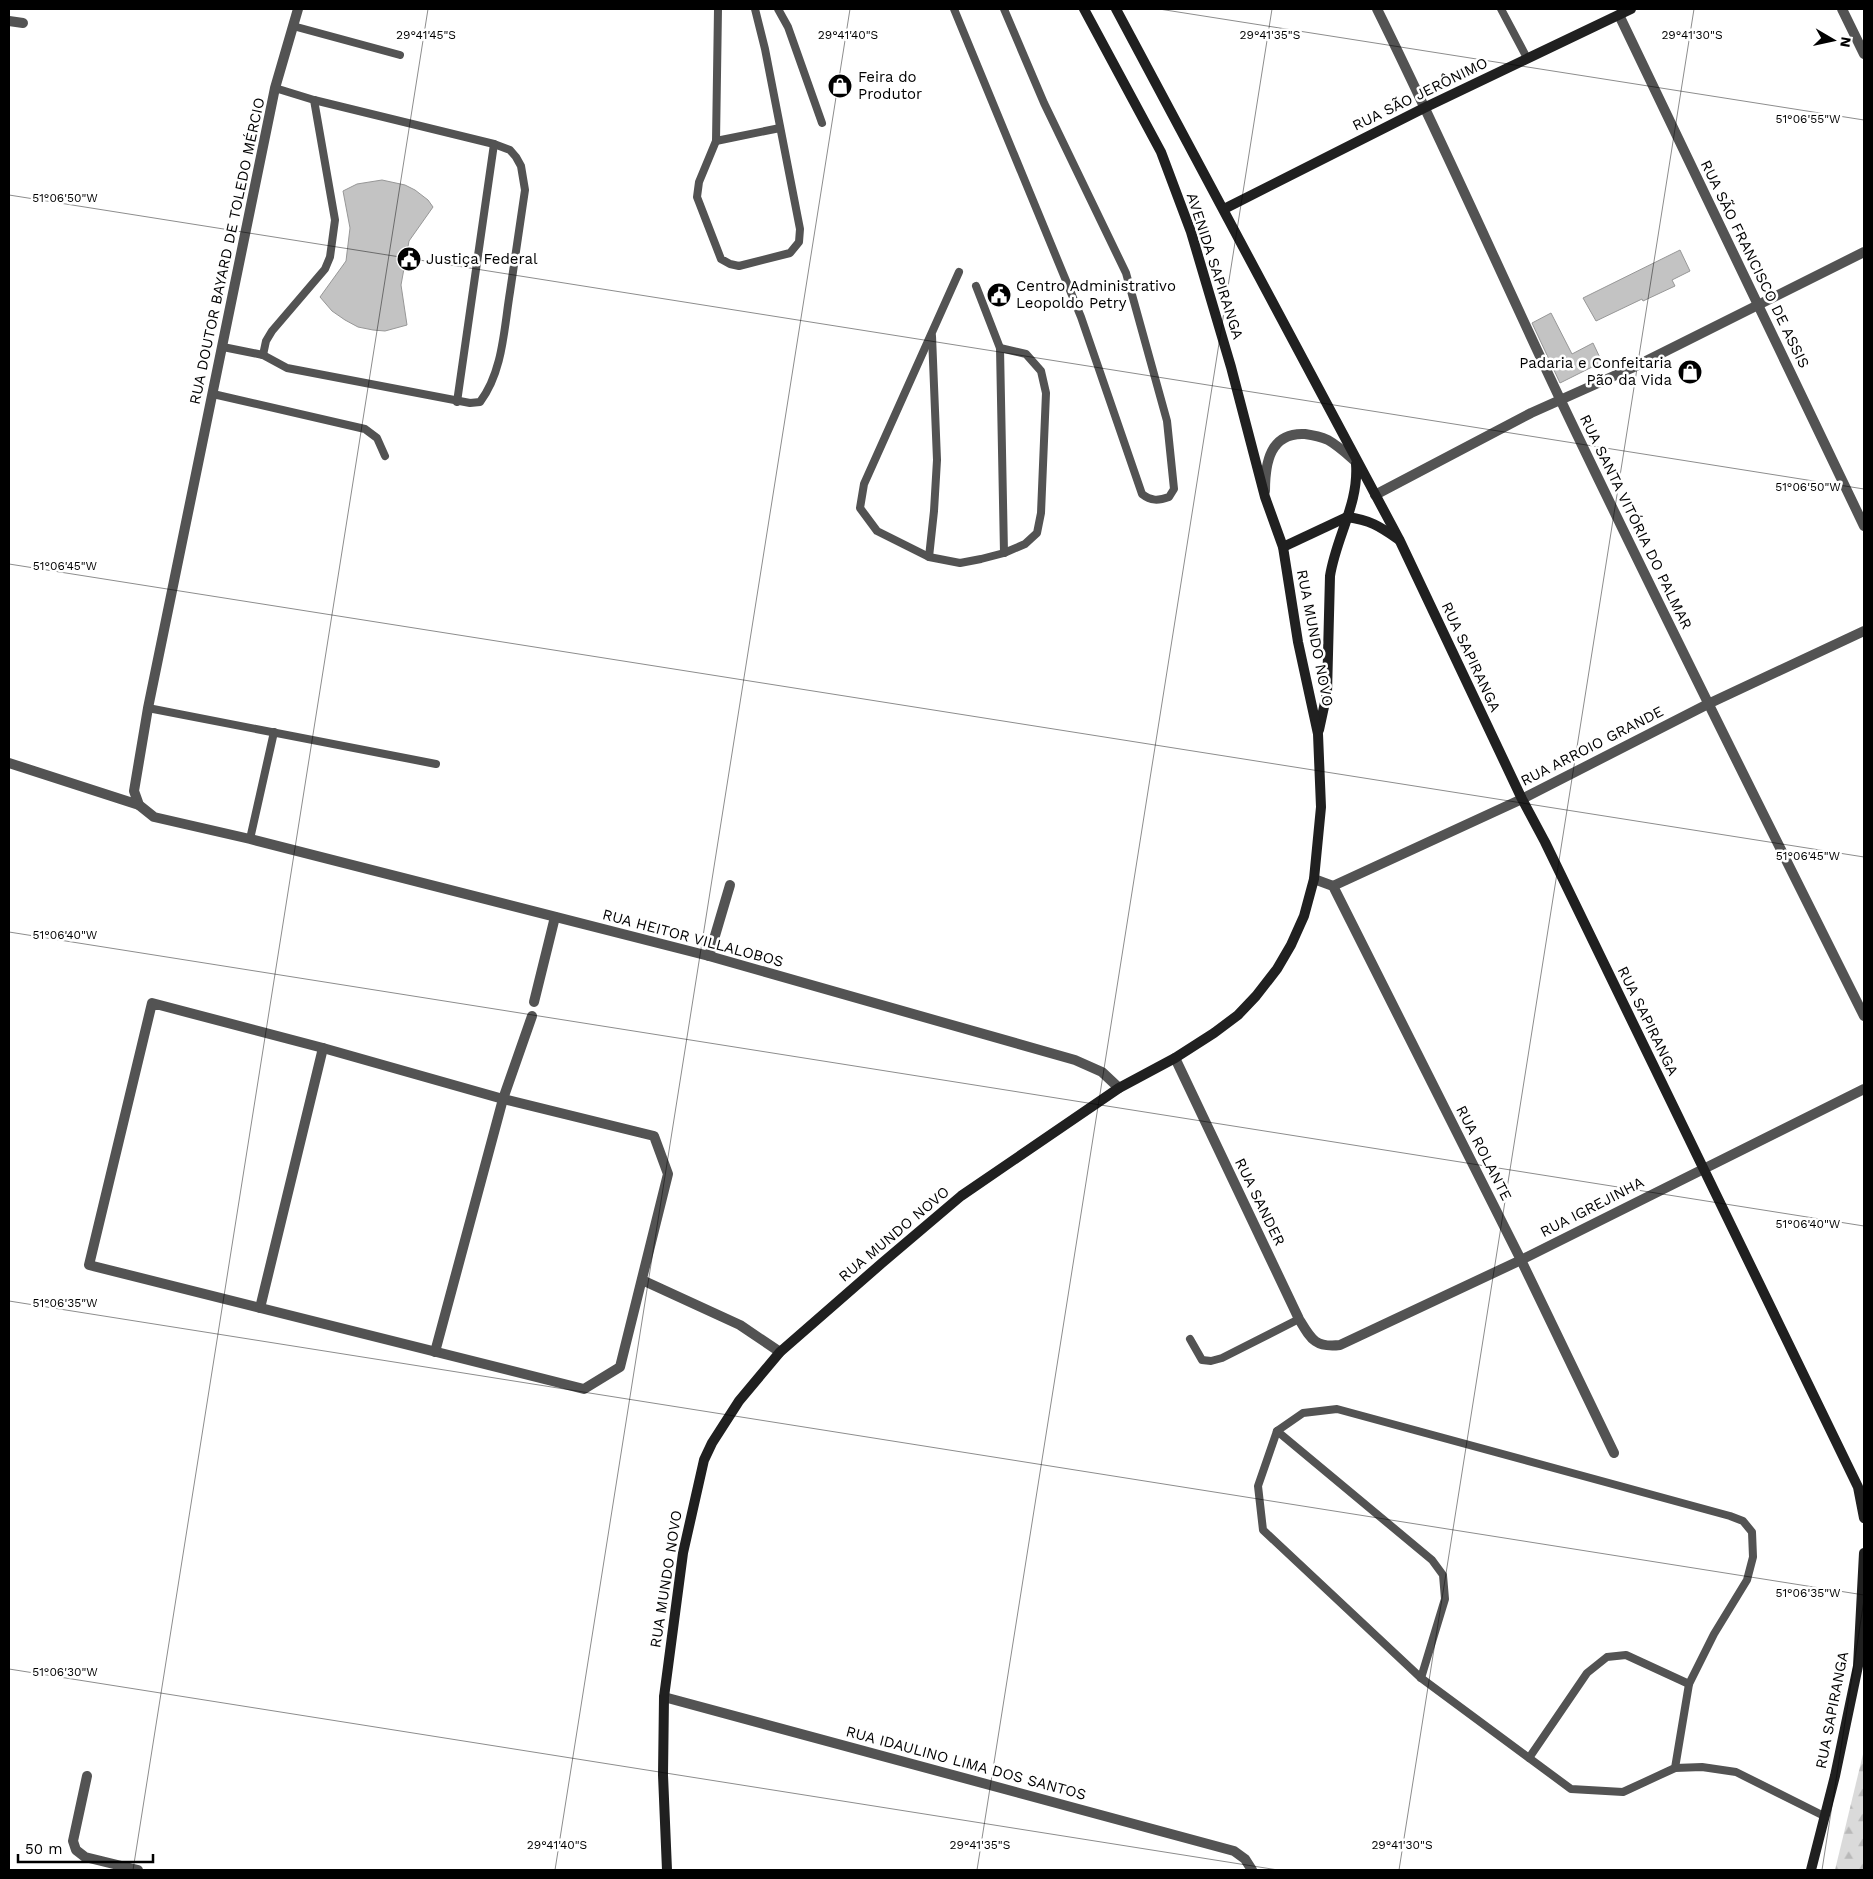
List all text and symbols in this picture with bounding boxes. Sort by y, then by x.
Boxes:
north arrow [1808,15,1858,65]
text: 29°41'45"S [396,28,456,42]
text: 29°41'40"S [818,28,878,42]
text: 29°41'35"S [1240,28,1300,42]
text: 29°41'30"S [1661,28,1723,42]
text: N [1837,36,1855,48]
street label: RUA SÃO JERÔNIMO [1349,52,1491,135]
place label: Feira do Produtor [858,68,922,103]
shop icon: Feira do Produtor [827,73,853,99]
street label: RUA DOUTOR BAYARD DE TOLEDO MÉRCIO [186,96,268,406]
text: 51°06'55"W [1775,112,1841,126]
street label: RUA SÃO FRANCISCO DE ASSIS [1697,157,1813,371]
street label: AVENIDA SAPIRANGA [1183,190,1247,342]
text: 51°06'50"W [32,191,98,205]
public building icon: Justiça Federal [396,246,422,272]
place label: Justiça Federal [426,250,538,268]
place label: Centro Administrativo Leopoldo Petry [1016,277,1176,312]
public building icon: Centro Administrativo Leopoldo Petry [986,282,1012,308]
place label: Padaria e Confeitaria Pão da Vida [1519,354,1673,389]
shop icon: Padaria e Confeitaria Pão da Vida [1677,359,1703,385]
street label: RUA SANTA VITÓRIA DO PALMAR [1576,411,1697,632]
text: 51°06'50"W [1775,480,1841,494]
text: 51°06'45"W [33,559,98,573]
street label: RUA MUNDO NOVO [1293,568,1337,708]
street label: RUA SAPIRANGA [1438,599,1504,715]
street label: RUA ARROIO GRANDE [1518,702,1666,790]
text: 51°06'45"W [1776,849,1841,863]
street label: RUA HEITOR VILLALOBOS [600,905,786,971]
text: 51°06'40"W [33,928,98,942]
street label: RUA SAPIRANGA [1614,963,1682,1079]
street label: RUA ROLANTE [1452,1102,1516,1204]
street label: RUA SANDER [1231,1155,1289,1249]
street label: RUA IGREJINHA [1537,1173,1647,1241]
street label: RUA MUNDO NOVO [835,1182,953,1286]
text: 51°06'40"W [1776,1217,1841,1231]
text: 51°06'35"W [32,1296,98,1310]
street label: RUA MUNDO NOVO [646,1509,686,1649]
text: 51°06'35"W [1775,1586,1841,1600]
street label: RUA SAPIRANGA [1812,1650,1852,1770]
text: 51°06'30"W [32,1665,98,1679]
street label: RUA IDAULINO LIMA DOS SANTOS [844,1722,1088,1804]
scale bar [18,1832,152,1864]
text: 29°41'40"S [527,1838,587,1852]
text: 29°41'35"S [950,1838,1010,1852]
text: 29°41'30"S [1371,1838,1433,1852]
text: 50 m [25,1840,62,1858]

